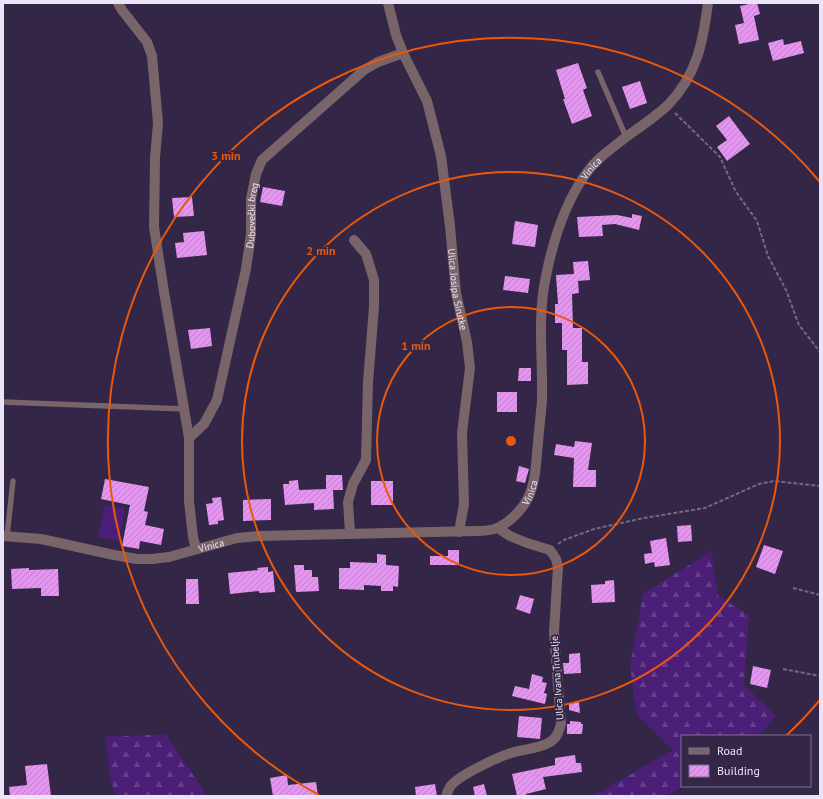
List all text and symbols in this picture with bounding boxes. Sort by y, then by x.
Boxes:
text: 3 min [211,148,241,163]
street label: Vinica [577,154,604,183]
street label: Dubovečki breg [243,181,261,249]
text: 2 min [306,243,336,258]
street label: Ulica Josipa Sirutke [446,248,471,331]
text: 1 min [401,338,431,353]
centre of rings [504,434,518,448]
street label: Vinica [518,479,540,508]
street label: Vinica [196,535,225,555]
street label: Ulica Ivana Trubelje [548,636,566,720]
legend [681,735,811,787]
text: Road [717,743,742,758]
text: Building [717,763,760,778]

